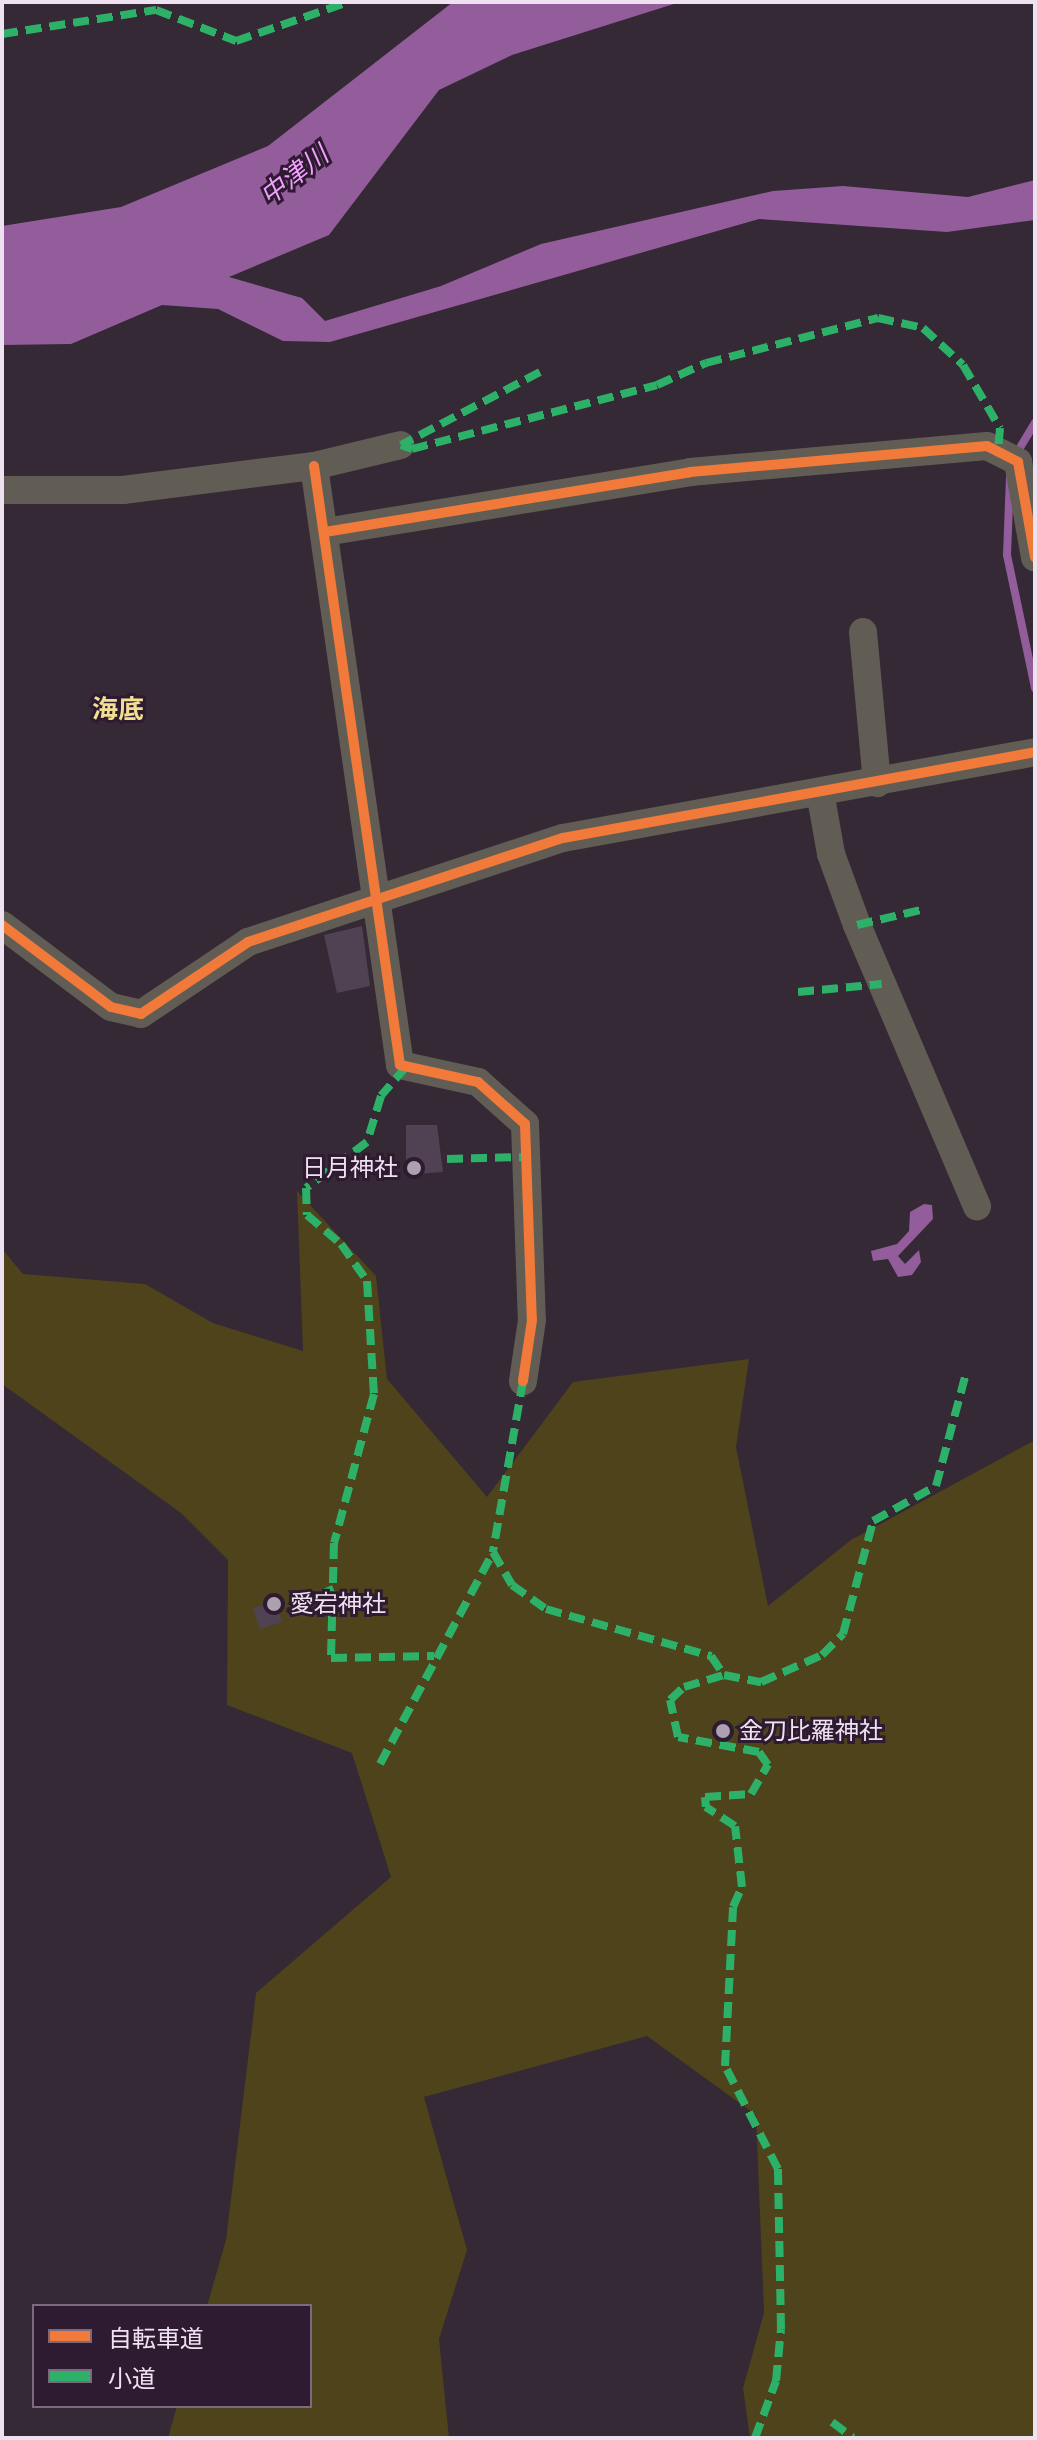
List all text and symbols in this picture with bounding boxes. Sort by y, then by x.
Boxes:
water label: 中津川 [254,139,334,211]
district label: 海底 [92,693,144,725]
place label: 日月神社 [302,1154,398,1182]
marker: 日月神社 [405,1159,423,1177]
place label: 愛宕神社 [290,1590,386,1618]
marker: 愛宕神社 [265,1595,283,1613]
place label: 金刀比羅神社 [739,1717,883,1745]
marker: 金刀比羅神社 [714,1722,732,1740]
legend [32,2304,312,2408]
text: 自転車道 [108,2322,204,2354]
text: 小道 [108,2362,156,2394]

